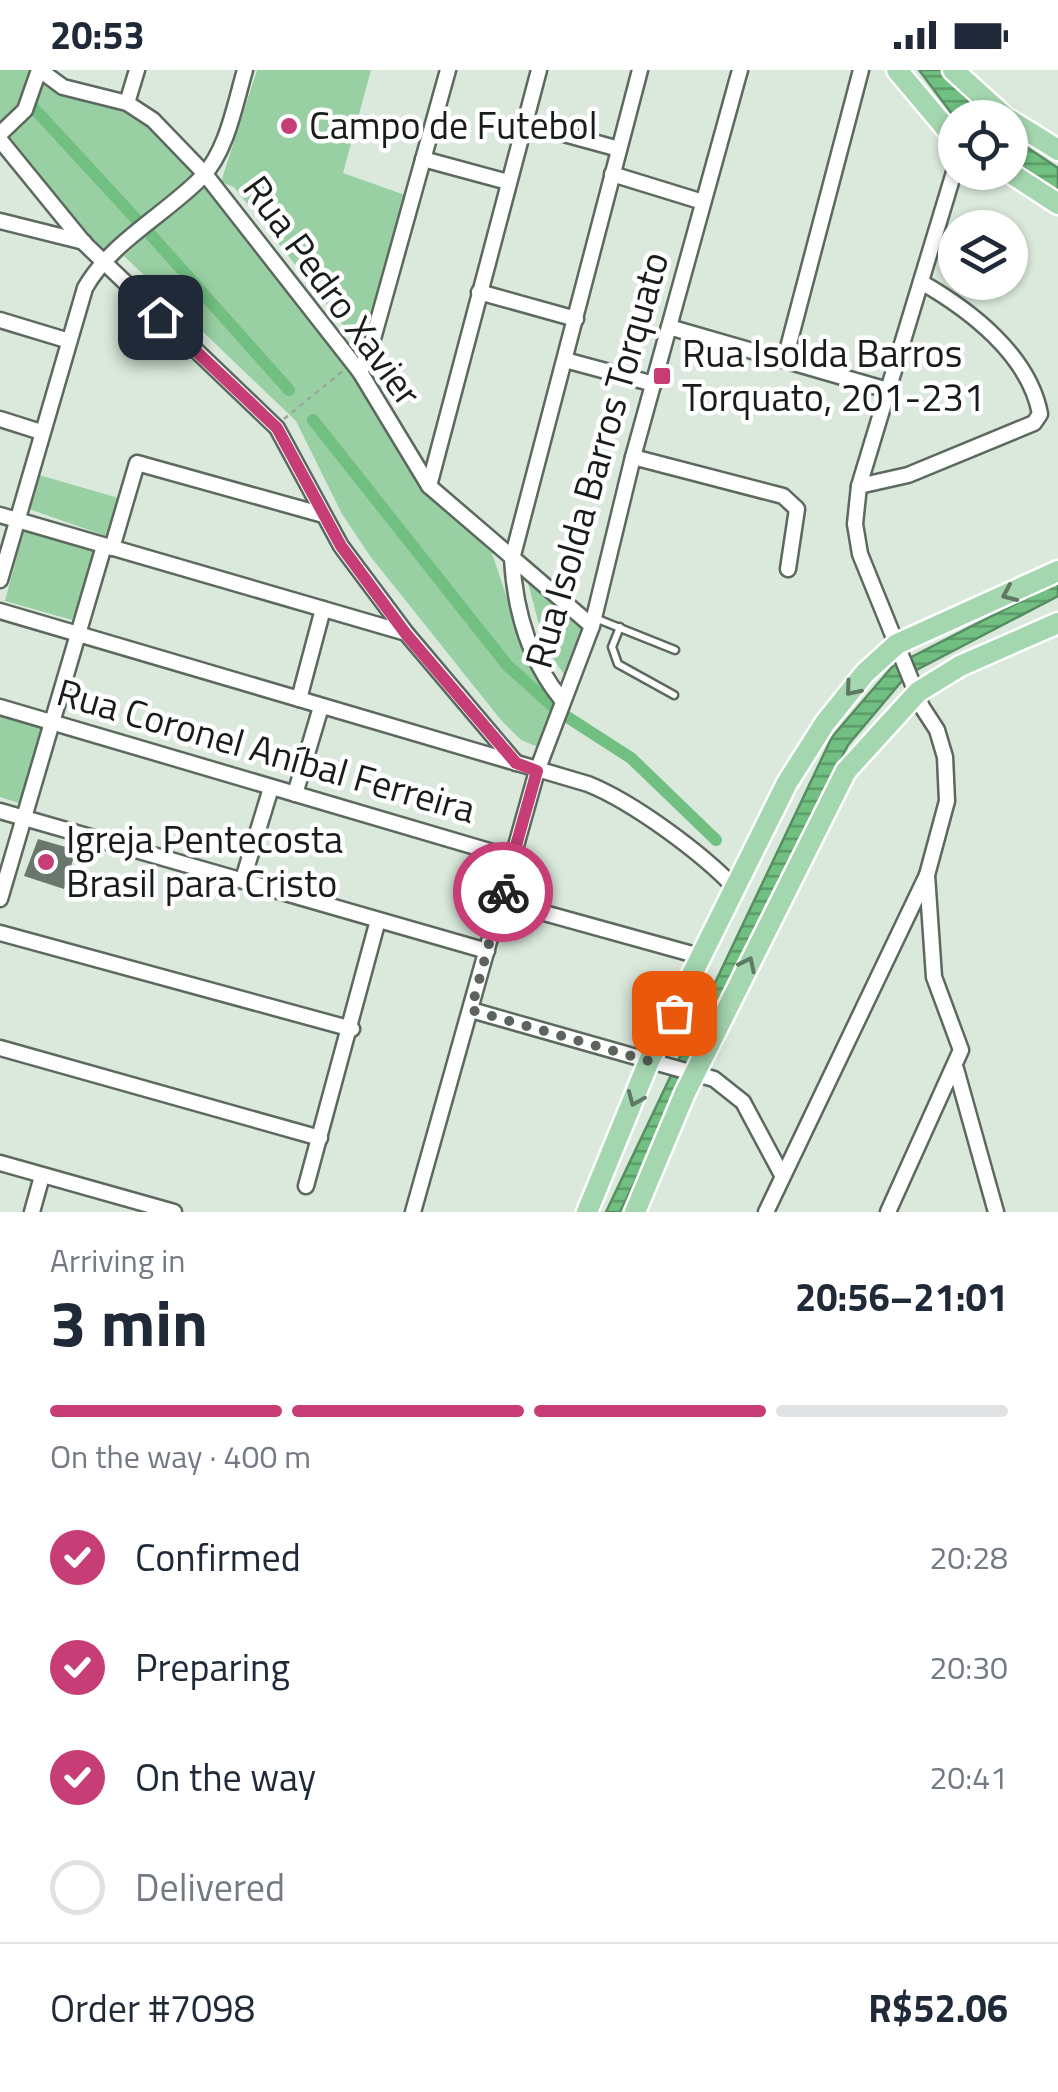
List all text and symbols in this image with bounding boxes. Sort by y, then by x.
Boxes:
text: 20:53 [50,6,145,64]
place label: Campo de Futebol [309,96,597,154]
map controls [938,100,1028,300]
button: locate [938,100,1028,190]
marker: Campo de Futebol [278,115,300,137]
street label: Rua Pedro Xavier [229,163,436,418]
button: layers [938,210,1028,300]
street label: Rua Isolda Barros Torquato [509,245,683,675]
pin [118,275,203,360]
icon: home [133,290,188,345]
place label: Rua Isolda Barros Torquato, 201-231 [682,324,985,426]
marker: Rua Isolda Barros Torquato, 201-231 [651,365,673,387]
one-way arrow [1001,581,1019,601]
street label: Rua Coronel Aníbal Ferreira [50,663,482,838]
one-way arrow [846,678,864,696]
place label: Igreja Pentecosta Brasil para Cristo [66,810,343,912]
courier [453,842,553,942]
marker: Igreja Pentecosta Brasil para Cristo [35,851,57,873]
icon: bike [476,865,531,920]
one-way arrow [735,956,755,974]
pin [632,971,717,1056]
icon: bag [647,986,702,1041]
one-way arrow [627,1089,647,1107]
text: Arriving in [50,1236,186,1284]
text: 20:56–21:01 [795,1268,1008,1326]
text: 3 min [50,1272,208,1371]
text: On the way · 400 m [50,1432,311,1480]
text: Confirmed [135,1528,301,1586]
icon: check [50,1530,105,1585]
text: 20:28 [929,1533,1008,1581]
text: Preparing [135,1638,290,1696]
icon: check [50,1640,105,1695]
text: 20:30 [929,1643,1008,1691]
text: On the way [135,1748,316,1806]
icon: check [50,1750,105,1805]
text: 20:41 [929,1753,1008,1801]
text: Delivered [135,1858,285,1916]
text: Order #7098 [50,1979,255,2037]
text: R$52.06 [868,1979,1008,2037]

